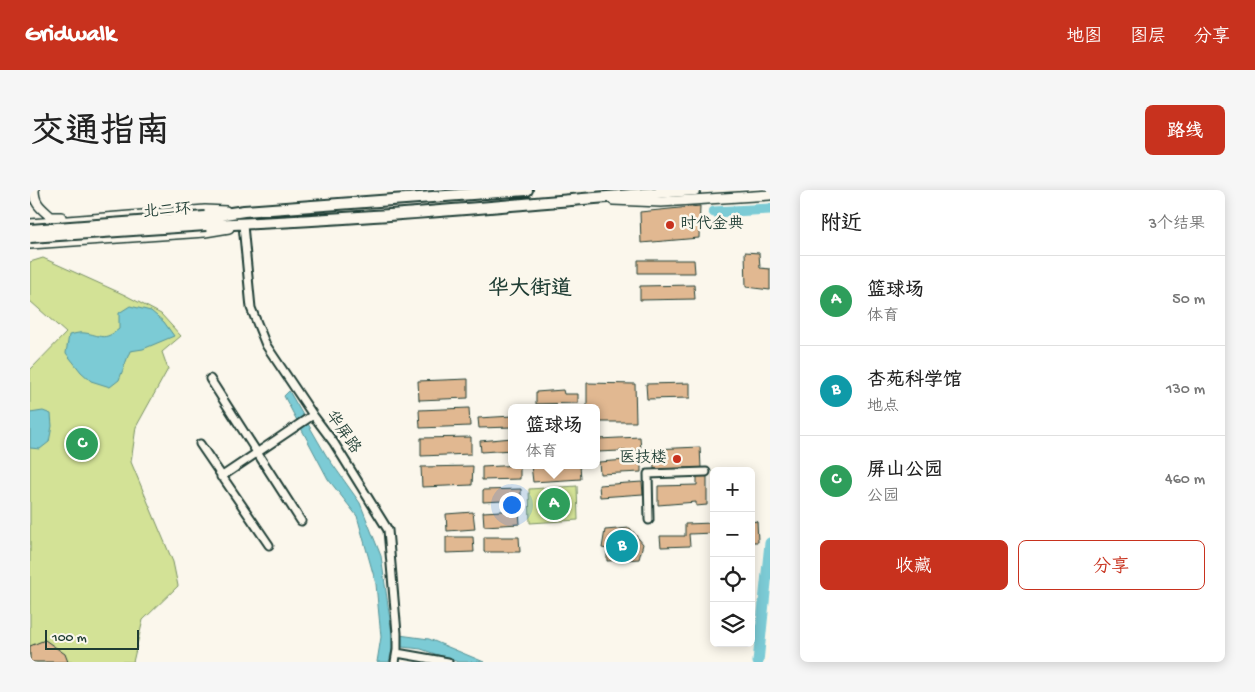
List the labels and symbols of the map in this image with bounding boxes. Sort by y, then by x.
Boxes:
street label: 北二环 [142,200,192,223]
place label: 时代金典 [680,215,744,235]
marker: 时代金典 [664,219,676,231]
district label: 华大街道 [488,276,572,303]
street label: 华屏路 [320,407,365,458]
pin: C [66,425,98,463]
place label: 医技楼 [619,449,667,469]
marker: 医技楼 [671,453,683,465]
pin: A [538,485,570,523]
your location [499,492,525,518]
pin: B [606,527,638,565]
scale bar [45,627,139,650]

